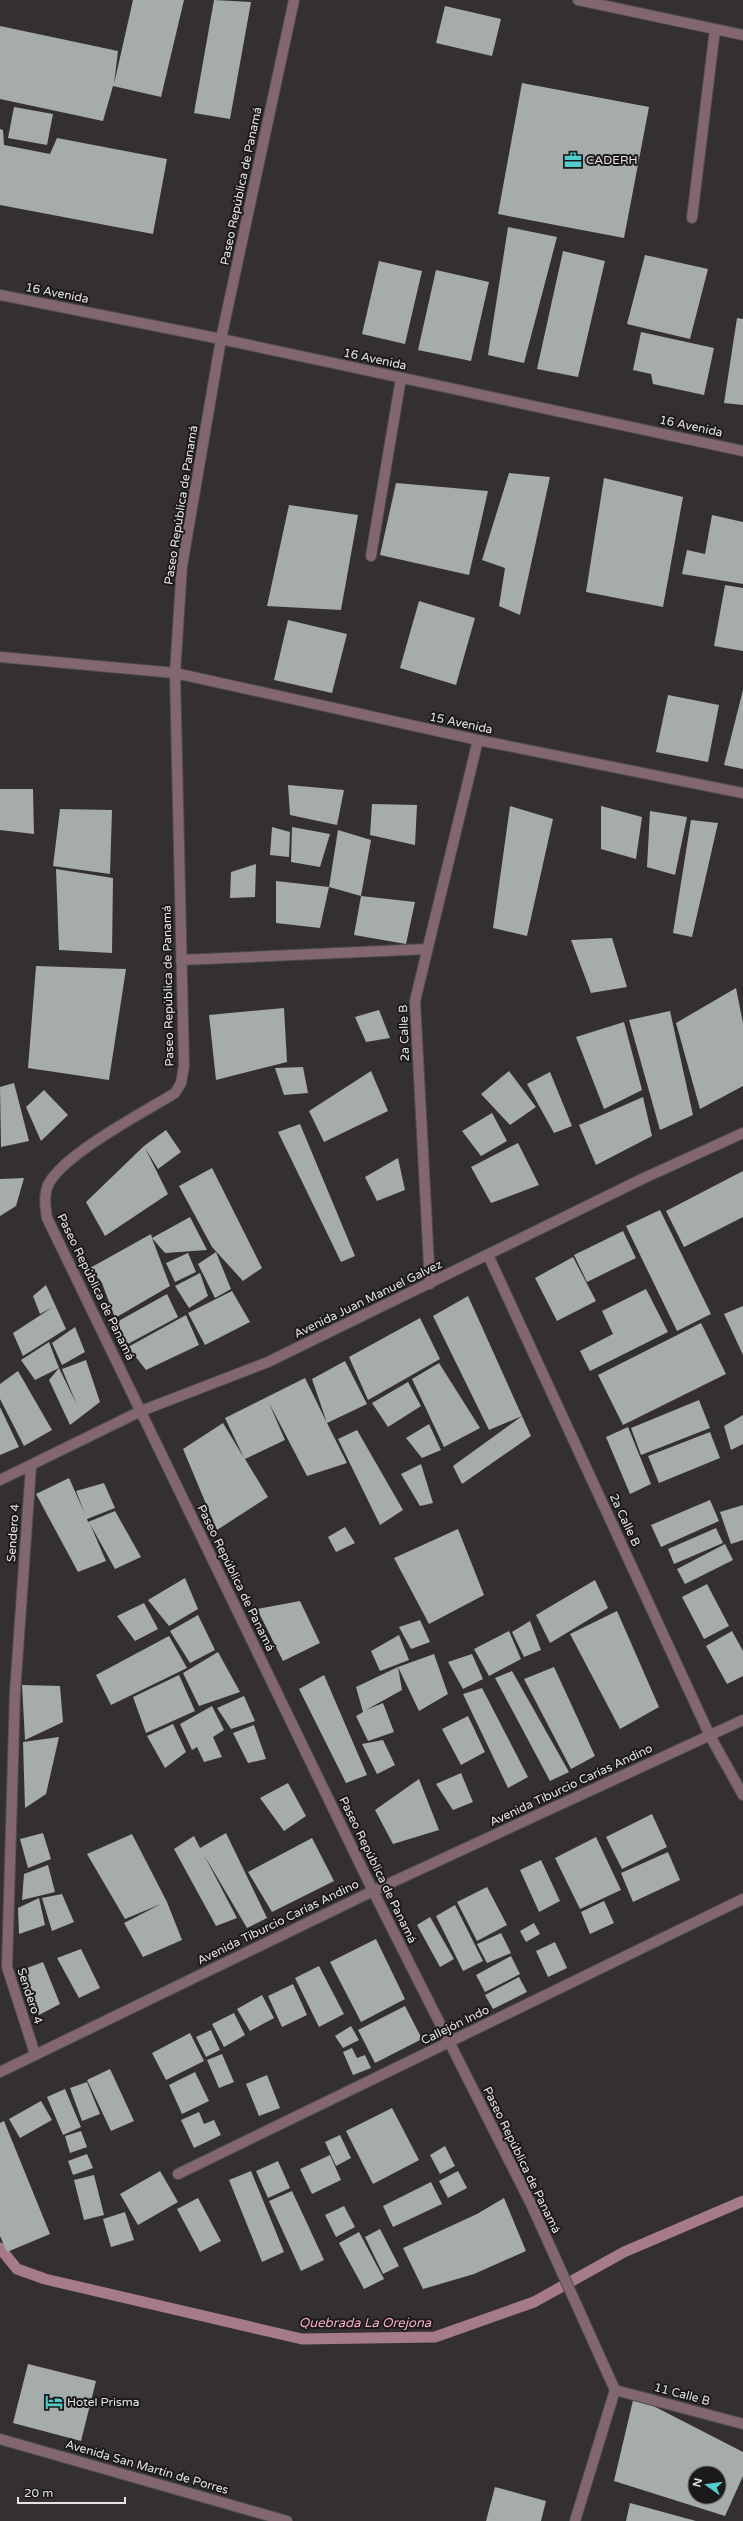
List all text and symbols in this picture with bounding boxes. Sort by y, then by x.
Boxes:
street label: Paseo República de Panamá [217,106,265,266]
office icon: CADERH [563,150,583,170]
place label: CADERH [586,153,638,167]
street label: 16 Avenida [24,280,90,306]
street label: 16 Avenida [342,345,408,373]
street label: 16 Avenida [658,412,724,440]
street label: Paseo República de Panamá [161,424,201,586]
street label: 15 Avenida [428,709,494,737]
street label: Paseo República de Panamá [160,905,176,1067]
street label: 2a Calle B [396,1004,412,1062]
street label: Paseo República de Panamá [54,1211,138,1363]
street label: Avenida Juan Manuel Galvez [292,1257,444,1341]
street label: 2a Calle B [607,1491,643,1549]
street label: Paseo República de Panamá [194,1502,278,1654]
street label: Sendero 4 [4,1503,22,1563]
street label: Avenida Tiburcio Carías Andino [487,1741,655,1829]
street label: Paseo República de Panamá [336,1794,420,1946]
street label: Avenida Tiburcio Carías Andino [195,1877,361,1967]
street label: Sendero 4 [14,1966,46,2026]
street label: Callejón Indo [419,2002,491,2048]
street label: Paseo República de Panamá [480,2084,564,2236]
water label: Quebrada La Orejona [299,2315,432,2331]
street label: 11 Calle B [652,2380,712,2408]
hotel icon: Hotel Prisma [44,2392,64,2412]
place label: Hotel Prisma [67,2395,140,2409]
street label: Avenida San Martín de Porres [64,2437,230,2497]
north arrow [687,2465,727,2505]
text: N [690,2477,705,2489]
scale bar [18,2479,125,2505]
text: 20 m [24,2486,53,2500]

